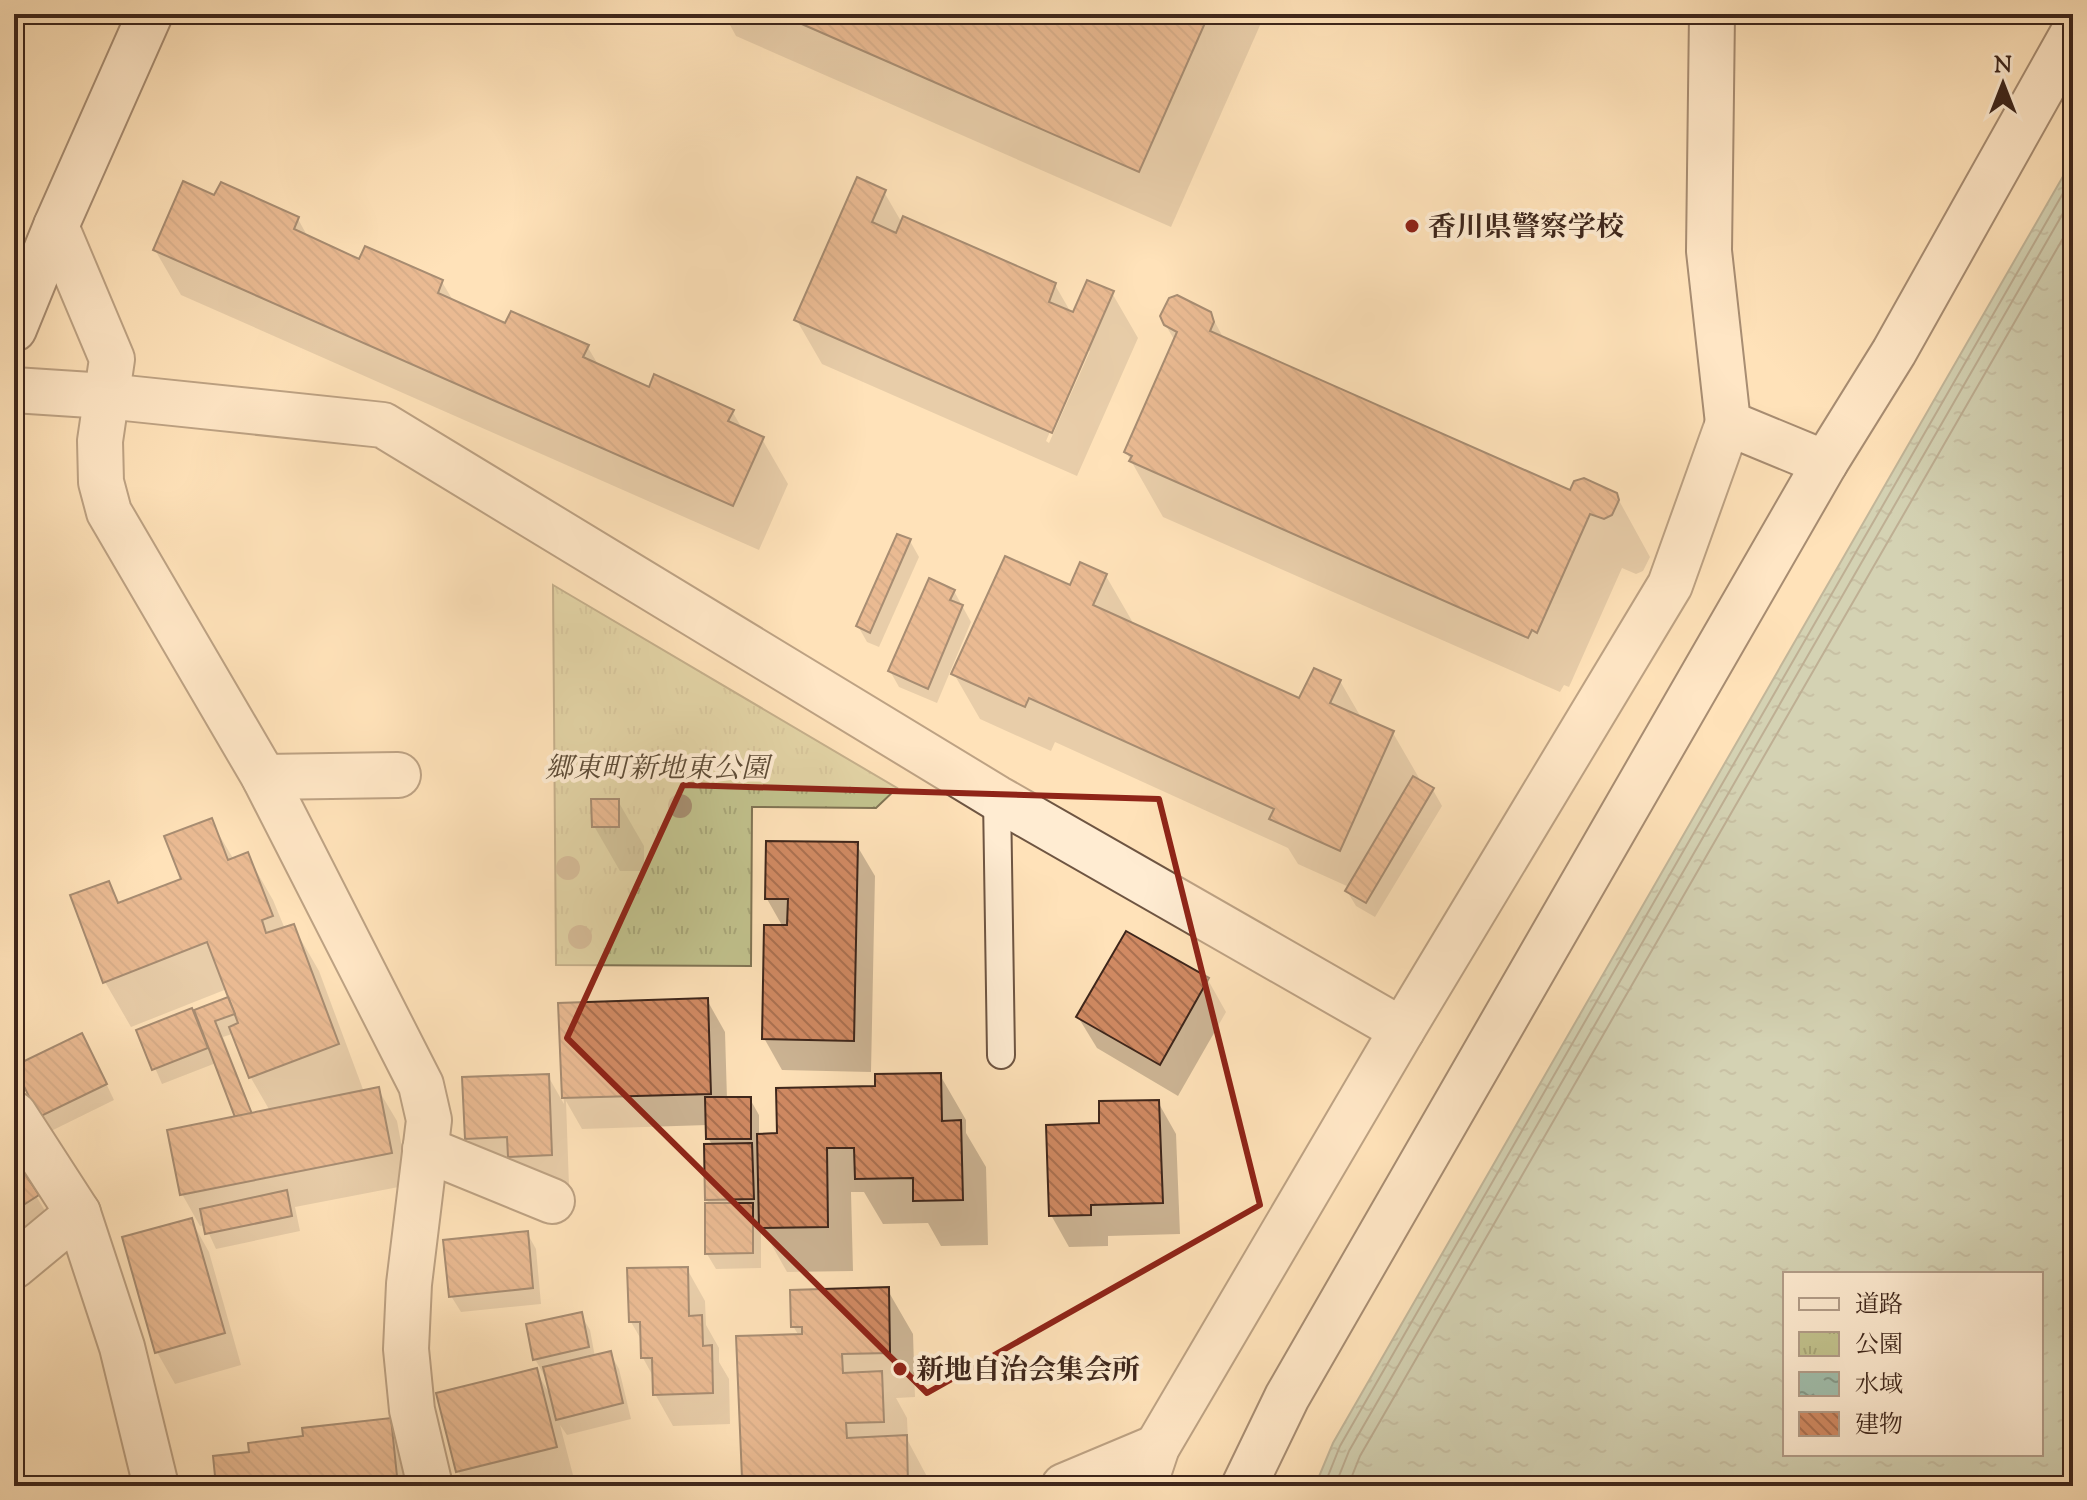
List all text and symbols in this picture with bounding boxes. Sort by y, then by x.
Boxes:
north arrow [1963,44,2043,124]
text: N [1994,51,2012,83]
place label: 香川県警察学校 [1428,209,1624,249]
marker: 香川県警察学校 [1403,217,1421,235]
park label: 郷東町新地東公園 [545,750,773,790]
legend [1783,1272,2043,1456]
text: 道路 [1855,1289,1903,1323]
text: 公園 [1855,1329,1903,1363]
place label: 新地自治会集会所 [916,1352,1140,1392]
marker: 新地自治会集会所 [891,1360,909,1378]
text: 水域 [1855,1369,1903,1403]
text: 建物 [1855,1409,1903,1443]

